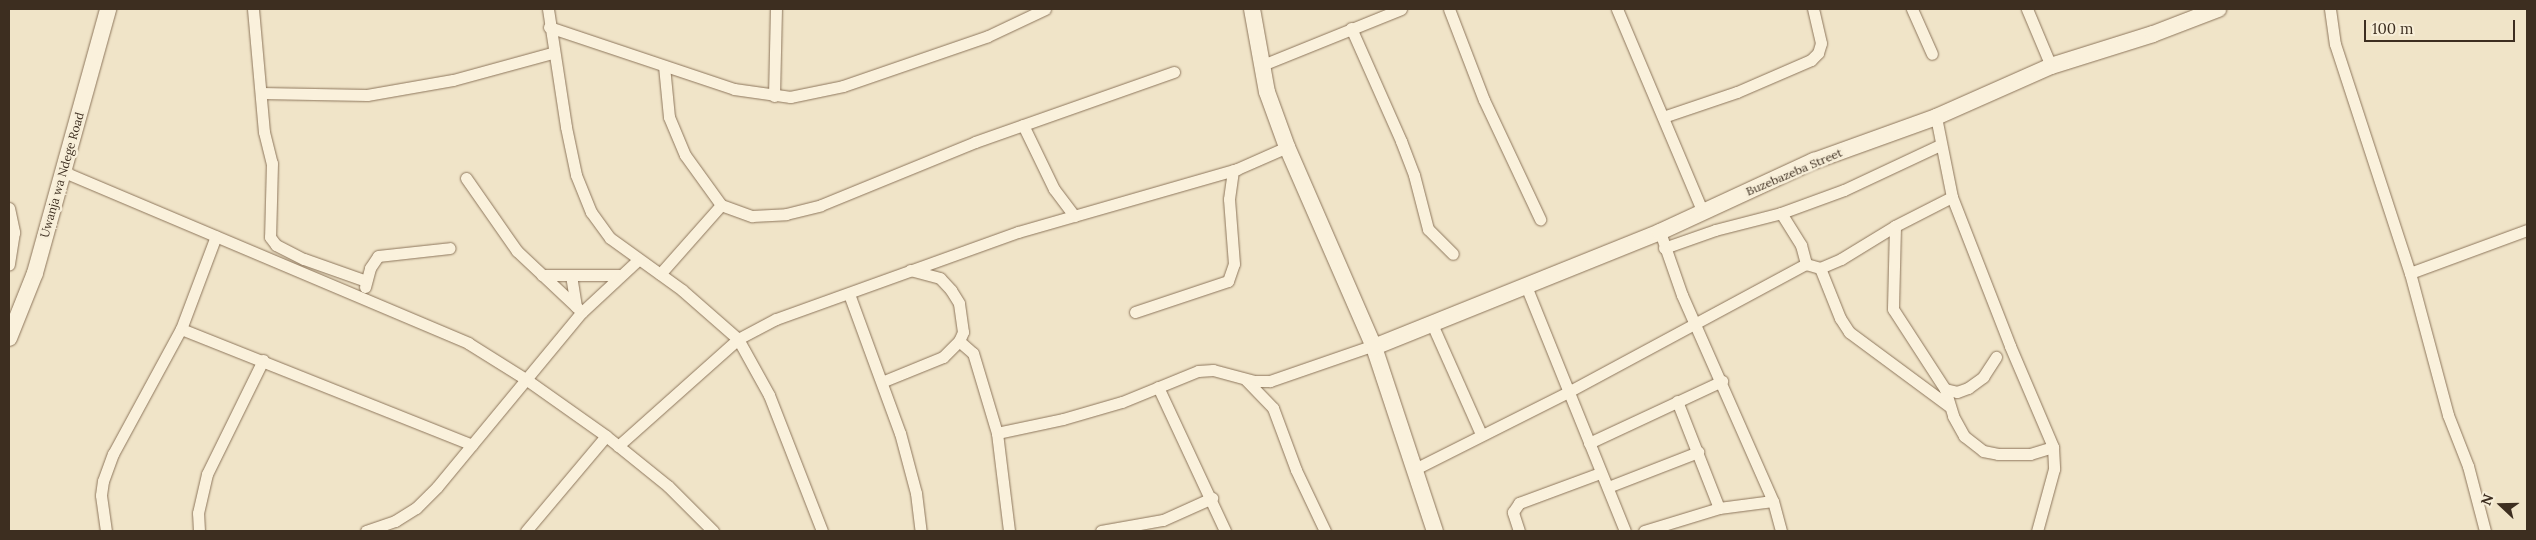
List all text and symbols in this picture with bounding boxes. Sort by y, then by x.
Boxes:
scale bar [2366,10,2517,42]
text: 100 m [2372,19,2413,38]
street label: Uwanja wa Ndege Road [37,111,87,239]
street label: Buzebazeba Street [1744,145,1844,199]
north arrow [2476,480,2526,530]
text: N [2477,491,2497,508]

